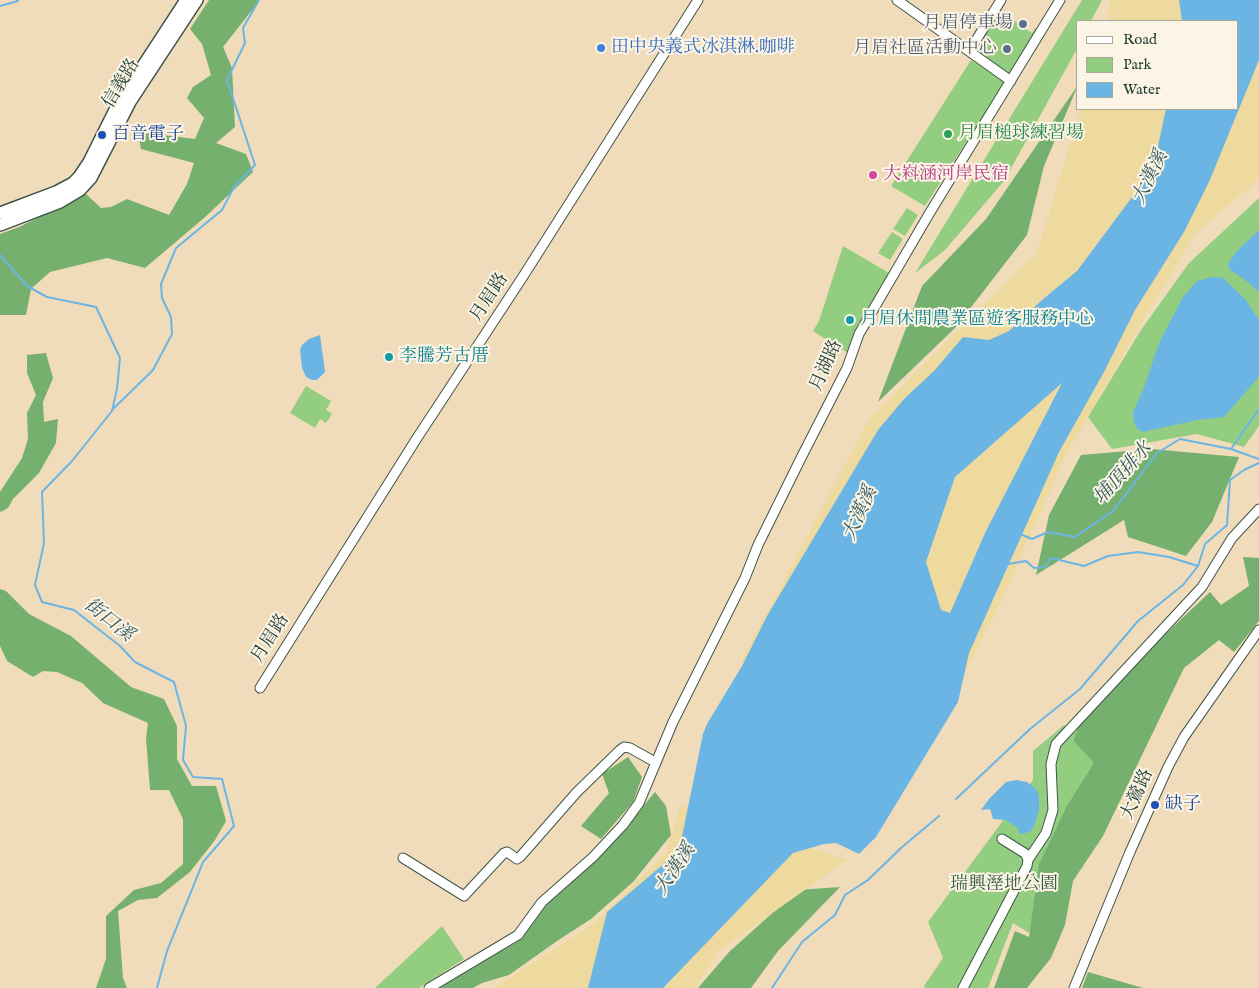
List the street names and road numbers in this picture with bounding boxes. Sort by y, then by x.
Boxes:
street label: 信義路 [99,55,145,113]
street label: 月眉路 [466,269,514,327]
street label: 月湖路 [806,337,848,395]
street label: 月眉路 [248,610,294,668]
street label: 大鶯路 [1117,766,1159,824]

